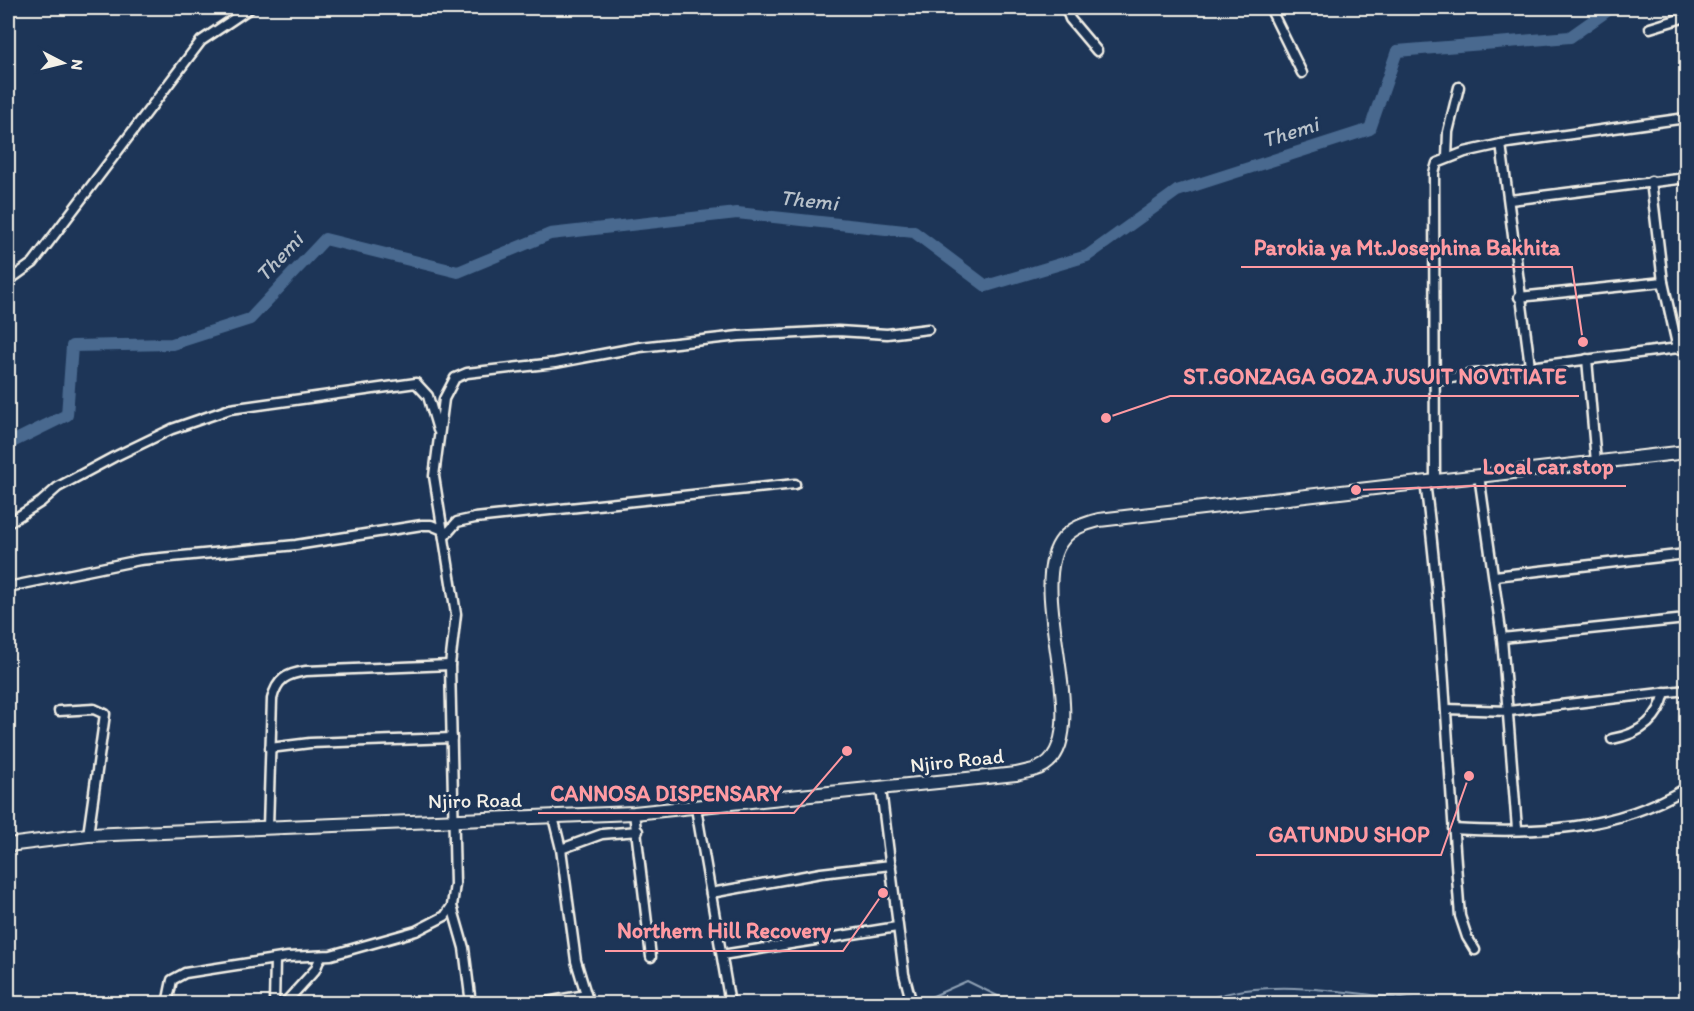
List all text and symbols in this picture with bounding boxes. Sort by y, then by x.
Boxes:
north arrow [33,33,93,93]
text: N [67,58,87,71]
water label: Themi [1258,109,1324,154]
water label: Themi [779,184,842,217]
water label: Themi [249,225,310,287]
callout: Parokia ya Mt.Josephina Bakhita [1241,227,1572,267]
text: Parokia ya Mt.Josephina Bakhita [1254,234,1561,261]
callout: ST.GONZAGA GOZA JUSUIT NOVITIATE [1170,356,1579,396]
text: ST.GONZAGA GOZA JUSUIT NOVITIATE [1183,363,1567,390]
callout: Local car stop [1471,446,1626,486]
text: Local car stop [1482,453,1614,480]
street label: Njiro Road [909,743,1006,777]
callout: CANNOSA DISPENSARY [538,773,794,813]
text: CANNOSA DISPENSARY [550,780,782,807]
street label: Njiro Road [428,787,523,813]
callout: GATUNDU SHOP [1256,815,1441,855]
text: GATUNDU SHOP [1268,821,1430,848]
callout: Northern Hill Recovery [605,911,843,951]
text: Northern Hill Recovery [617,917,832,944]

